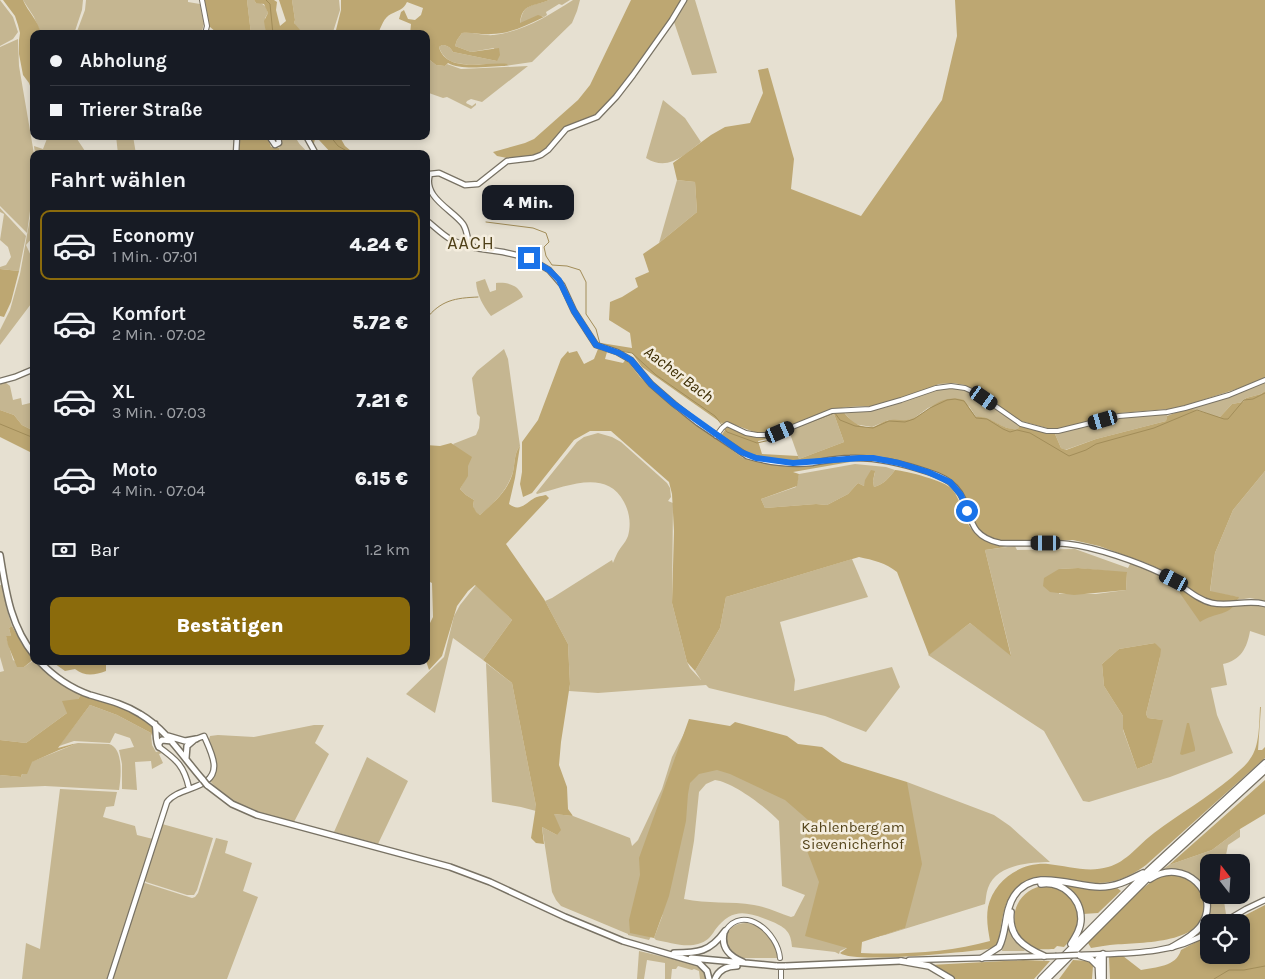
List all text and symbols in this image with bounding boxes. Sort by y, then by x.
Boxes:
text: Abholung [80,50,167,72]
text: Trierer Straße [80,99,203,121]
text: Fahrt wählen [50,167,186,193]
callout: 4 Min. [483,186,575,220]
text: 4 Min. [503,193,553,212]
icon: car [52,223,97,268]
text: Economy [112,225,194,247]
district label: AACH [447,232,495,254]
text: 4.24 € [350,234,408,256]
text: 1 Min. · 07:01 [112,247,198,266]
route end [518,247,540,269]
icon: car [52,301,97,346]
text: Komfort [112,303,186,325]
text: 5.72 € [352,312,408,334]
text: 2 Min. · 07:02 [112,325,206,344]
water label: Aacher Bach [641,342,717,406]
icon: car [52,379,97,424]
text: XL [112,381,134,403]
car [967,383,1000,413]
text: 7.21 € [356,390,408,412]
text: 3 Min. · 07:03 [112,403,206,422]
car [1086,409,1119,431]
car [763,419,796,445]
icon: car [52,457,97,502]
text: Moto [112,459,158,481]
text: 6.15 € [355,468,408,490]
text: 4 Min. · 07:04 [112,481,205,500]
route start [956,500,978,522]
icon: cash [50,536,78,564]
car [1031,536,1061,551]
text: Bar [90,539,119,561]
text: 1.2 km [365,540,410,559]
car [1157,567,1190,593]
button: Bestätigen [50,597,410,655]
park label: Kahlenberg am Sievenicherhof [801,818,905,853]
north arrow [1200,854,1250,904]
map controls [1200,854,1250,964]
button: locate [1200,914,1250,964]

